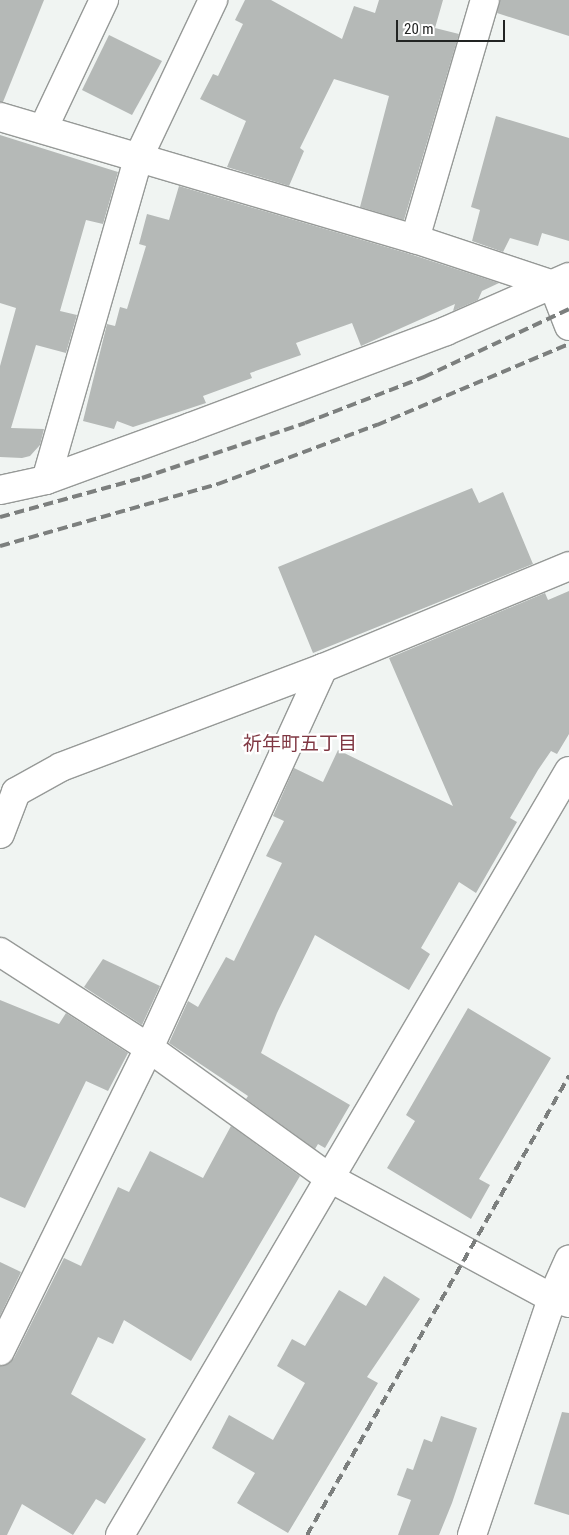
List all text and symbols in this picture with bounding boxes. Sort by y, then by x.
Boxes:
scale bar [399,10,508,42]
text: 20 m [404,20,434,38]
district label: 祈年町五丁目 [243,733,357,755]

